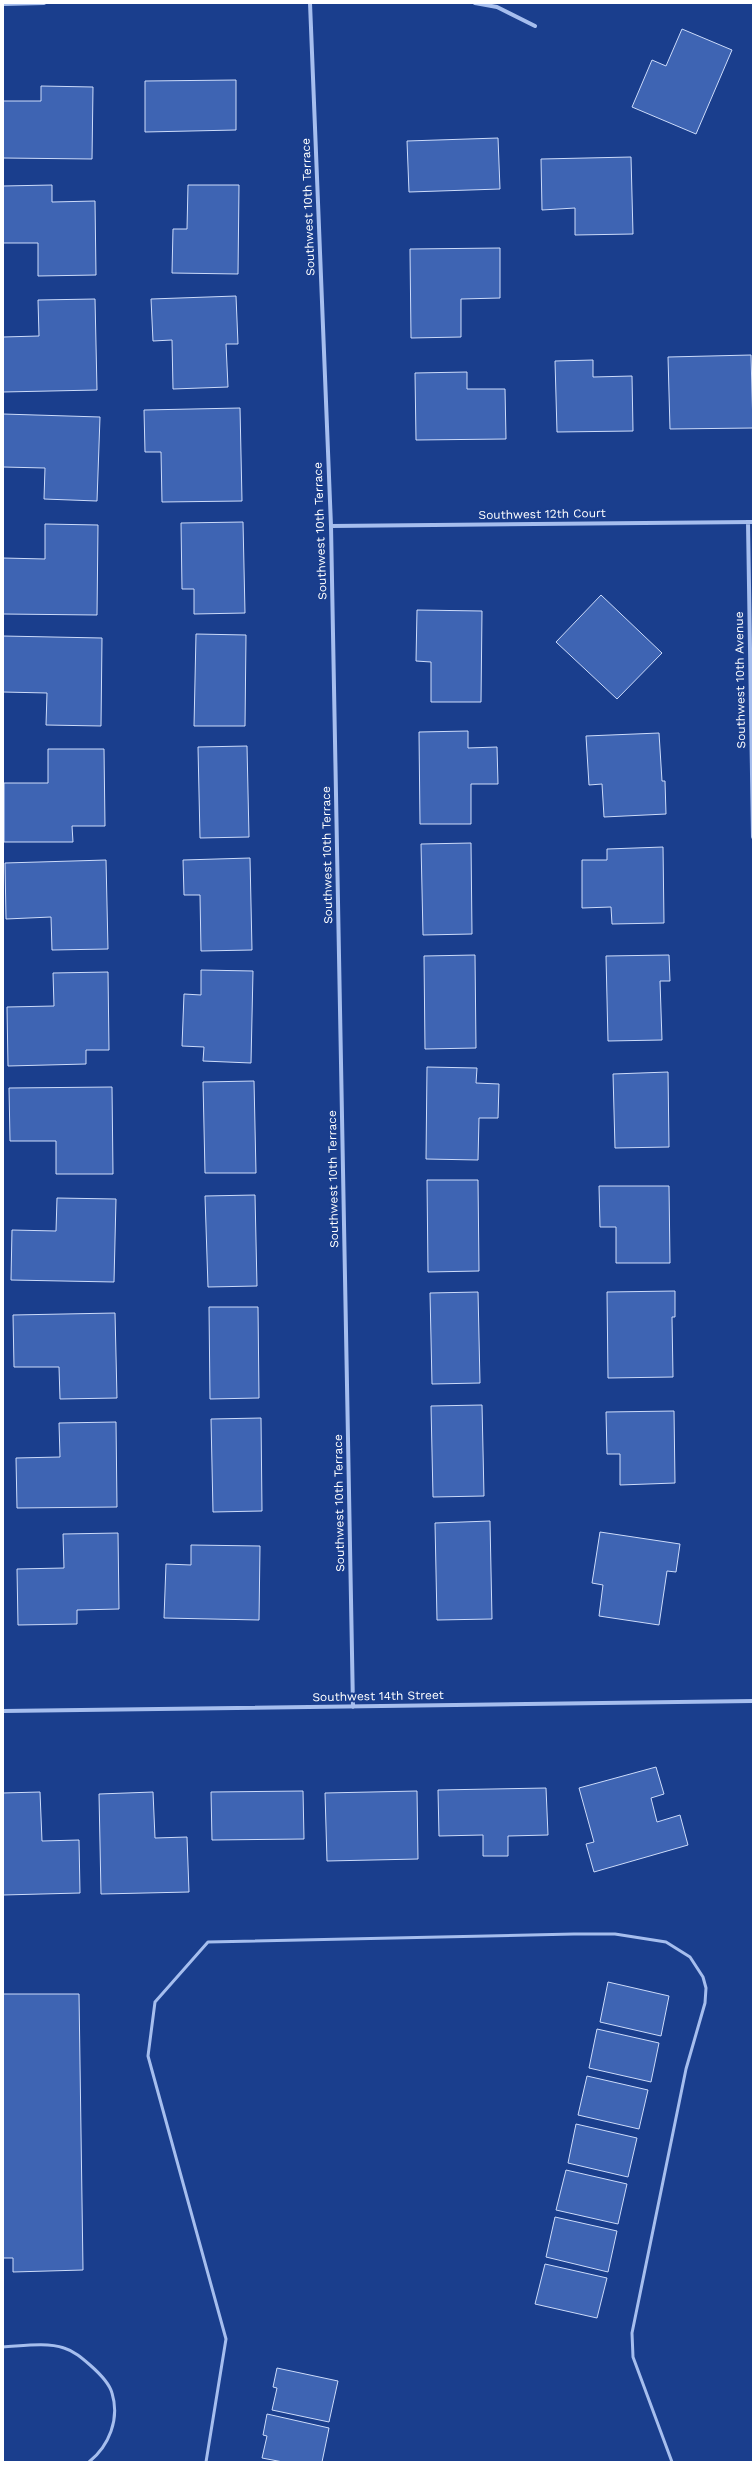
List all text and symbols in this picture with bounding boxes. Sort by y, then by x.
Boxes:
street label: Southwest 10th Terrace [299,138,317,276]
street label: Southwest 10th Terrace [311,462,329,600]
street label: Southwest 12th Court [478,506,606,522]
street label: Southwest 10th Avenue [732,611,748,749]
street label: Southwest 10th Terrace [319,786,335,924]
street label: Southwest 10th Terrace [325,1110,341,1248]
street label: Southwest 10th Terrace [331,1434,347,1572]
street label: Southwest 14th Street [312,1688,444,1704]

